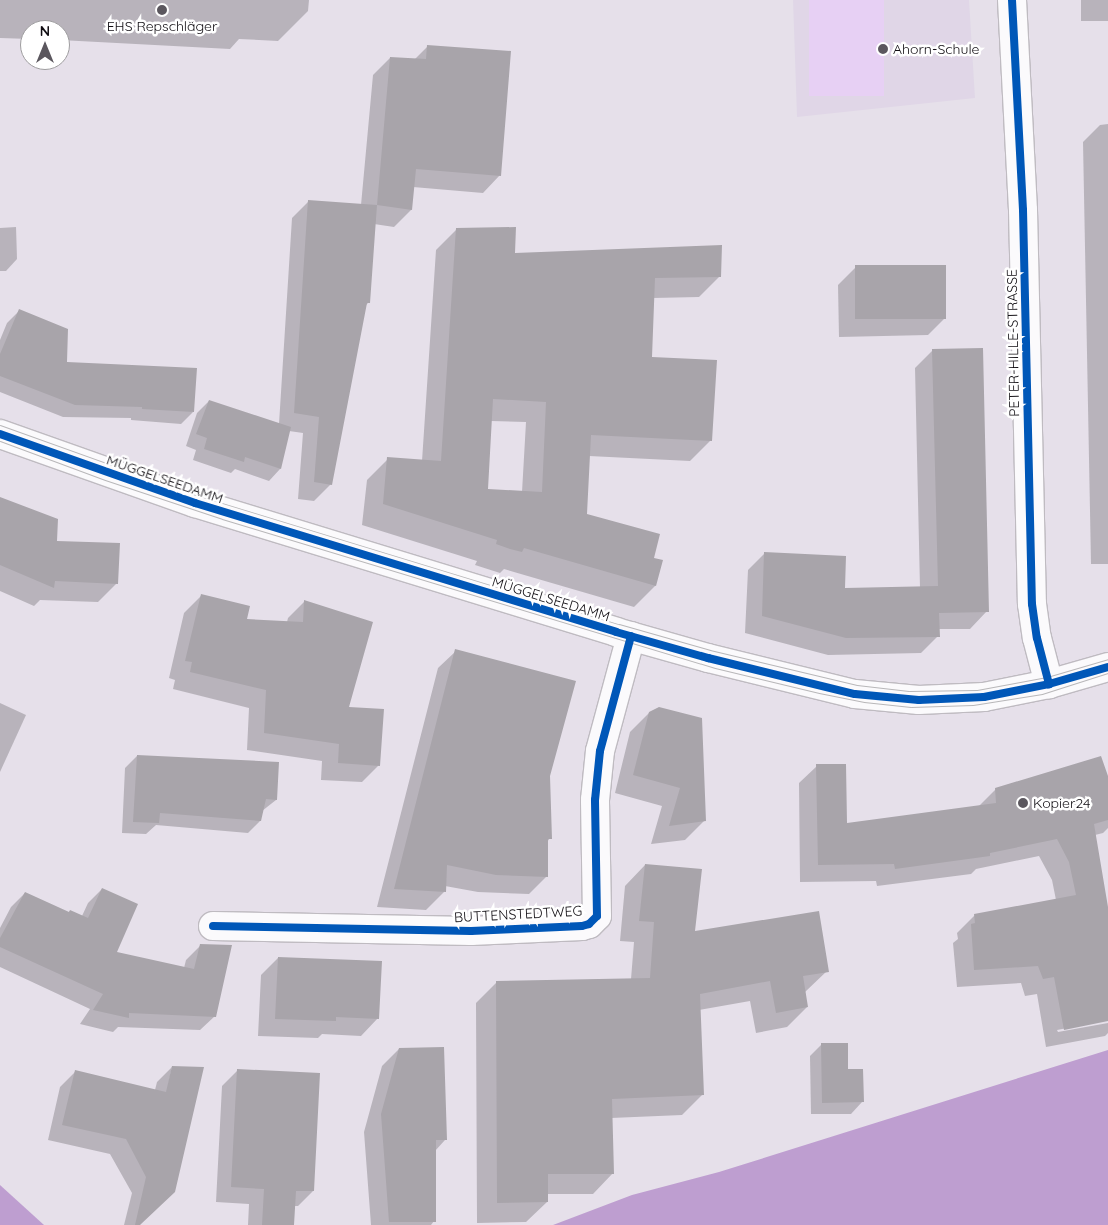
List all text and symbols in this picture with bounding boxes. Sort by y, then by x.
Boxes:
marker: EHS Repschläger [156,4,168,16]
place label: EHS Repschläger [107,18,217,34]
north arrow [20,20,70,70]
text: N [40,22,50,40]
place label: Ahorn-Schule [893,41,979,57]
marker: Ahorn-Schule [877,43,889,55]
street label: PETER-HILLE-STRASSE [1003,269,1023,417]
street label: MÜGGELSEEDAMM [104,451,226,507]
street label: MÜGGELSEEDAMM [490,573,612,625]
place label: Kopier24 [1033,795,1090,811]
marker: Kopier24 [1017,797,1029,809]
street label: BUTTENSTEDTWEG [453,902,583,926]

